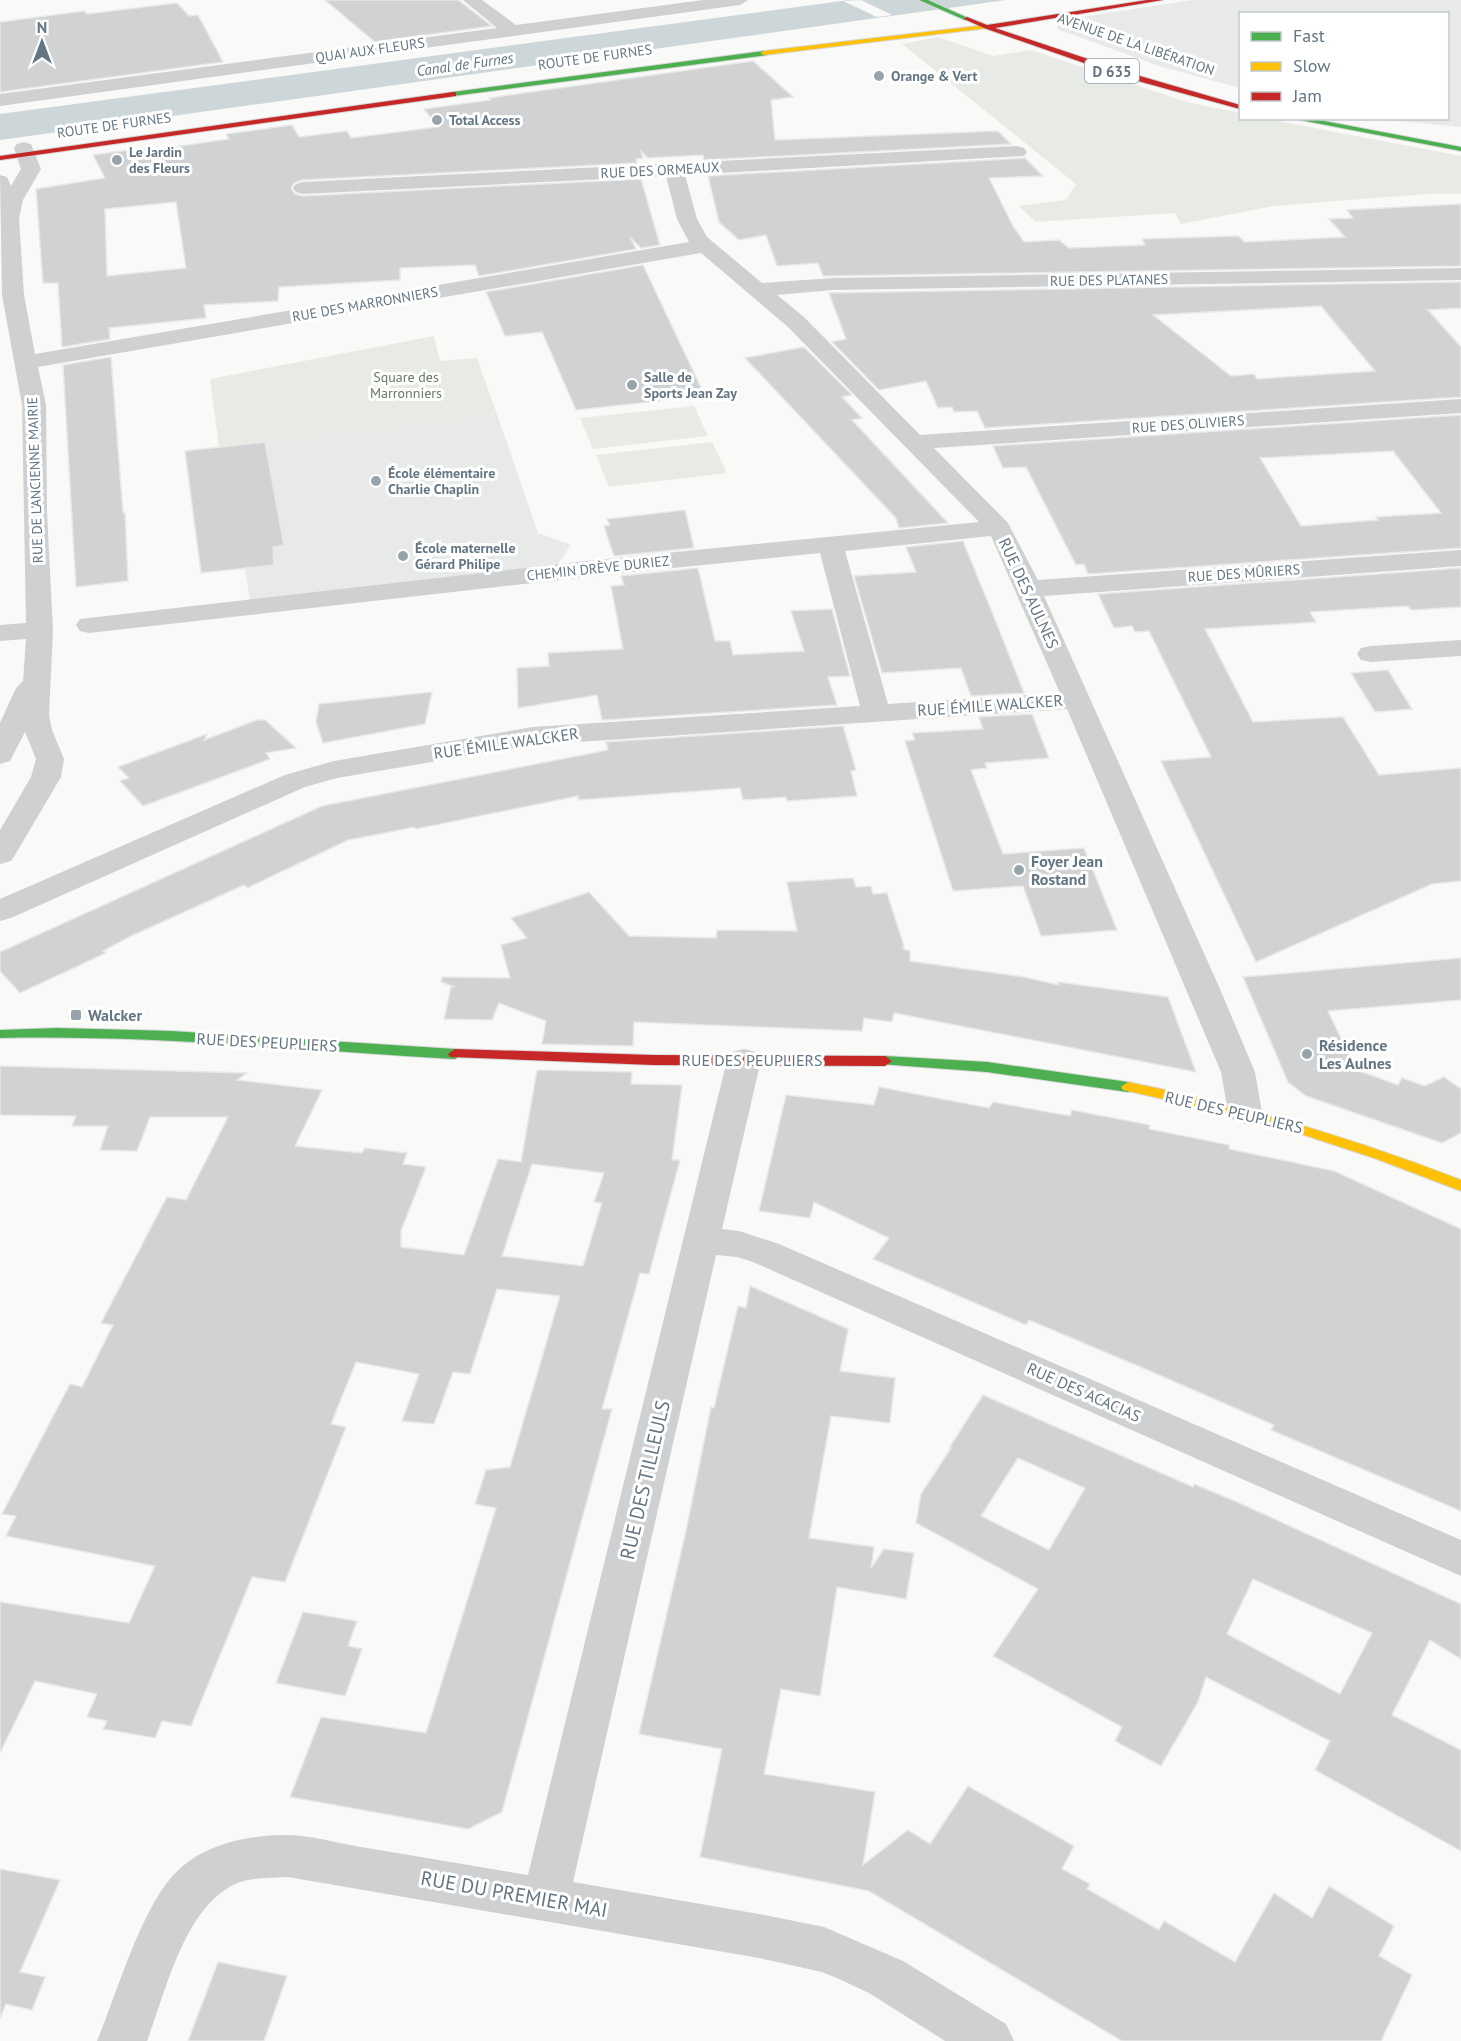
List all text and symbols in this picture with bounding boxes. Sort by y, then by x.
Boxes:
street label: AVENUE DE LA LIBÉRATION [1055,9,1217,79]
north arrow [12,12,72,72]
legend [1239,12,1449,120]
text: N [37,17,47,37]
text: Fast [1293,24,1325,47]
street label: QUAI AUX FLEURS [314,33,426,67]
street label: ROUTE DE FURNES [537,40,653,74]
water label: Canal de Furnes [415,48,515,80]
text: Slow [1293,54,1331,77]
road number: D 635 [1085,59,1139,83]
place label: Orange & Vert [891,67,977,85]
marker: Orange & Vert [872,69,886,83]
text: Jam [1292,84,1322,107]
street label: ROUTE DE FURNES [56,108,172,142]
place label: Total Access [449,111,520,129]
marker: Total Access [430,113,444,127]
place label: Le Jardin des Fleurs [129,143,190,177]
marker: Le Jardin des Fleurs [110,153,124,167]
street label: RUE DES ORMEAUX [600,158,720,182]
street label: RUE DES PLATANES [1050,270,1168,290]
street label: RUE DES MARRONNIERS [291,282,439,326]
park label: Square des Marronniers [370,368,442,402]
place label: Salle de Sports Jean Zay [644,368,737,402]
marker: Salle de Sports Jean Zay [625,378,639,392]
street label: RUE DE L'ANCIENNE MAIRIE [23,397,47,563]
street label: RUE DES OLIVIERS [1131,411,1245,437]
place label: École élémentaire Charlie Chaplin [388,464,495,498]
marker: École élémentaire Charlie Chaplin [369,474,383,488]
street label: RUE DES AULNES [995,534,1063,652]
place label: École maternelle Gérard Philipe [415,539,516,573]
marker: École maternelle Gérard Philipe [396,549,410,563]
street label: CHEMIN DRÈVE DURIEZ [526,552,671,584]
street label: RUE DES MÛRIERS [1187,560,1301,586]
street label: RUE ÉMILE WALCKER [917,690,1063,720]
street label: RUE ÉMILE WALCKER [432,723,580,763]
place label: Foyer Jean Rostand [1031,851,1103,889]
marker: Foyer Jean Rostand [1012,863,1026,877]
place label: Walcker [88,1005,142,1025]
marker: Walcker [69,1008,83,1022]
street label: RUE DES PEUPLIERS [196,1028,338,1056]
place label: Résidence Les Aulnes [1319,1035,1392,1073]
marker: Résidence Les Aulnes [1300,1047,1314,1061]
street label: RUE DES PEUPLIERS [681,1050,823,1070]
street label: RUE DES PEUPLIERS [1163,1086,1305,1138]
street label: RUE DES ACACIAS [1024,1358,1144,1426]
street label: RUE DES TILLEULS [614,1398,676,1562]
street label: RUE DU PREMIER MAI [419,1865,609,1923]

